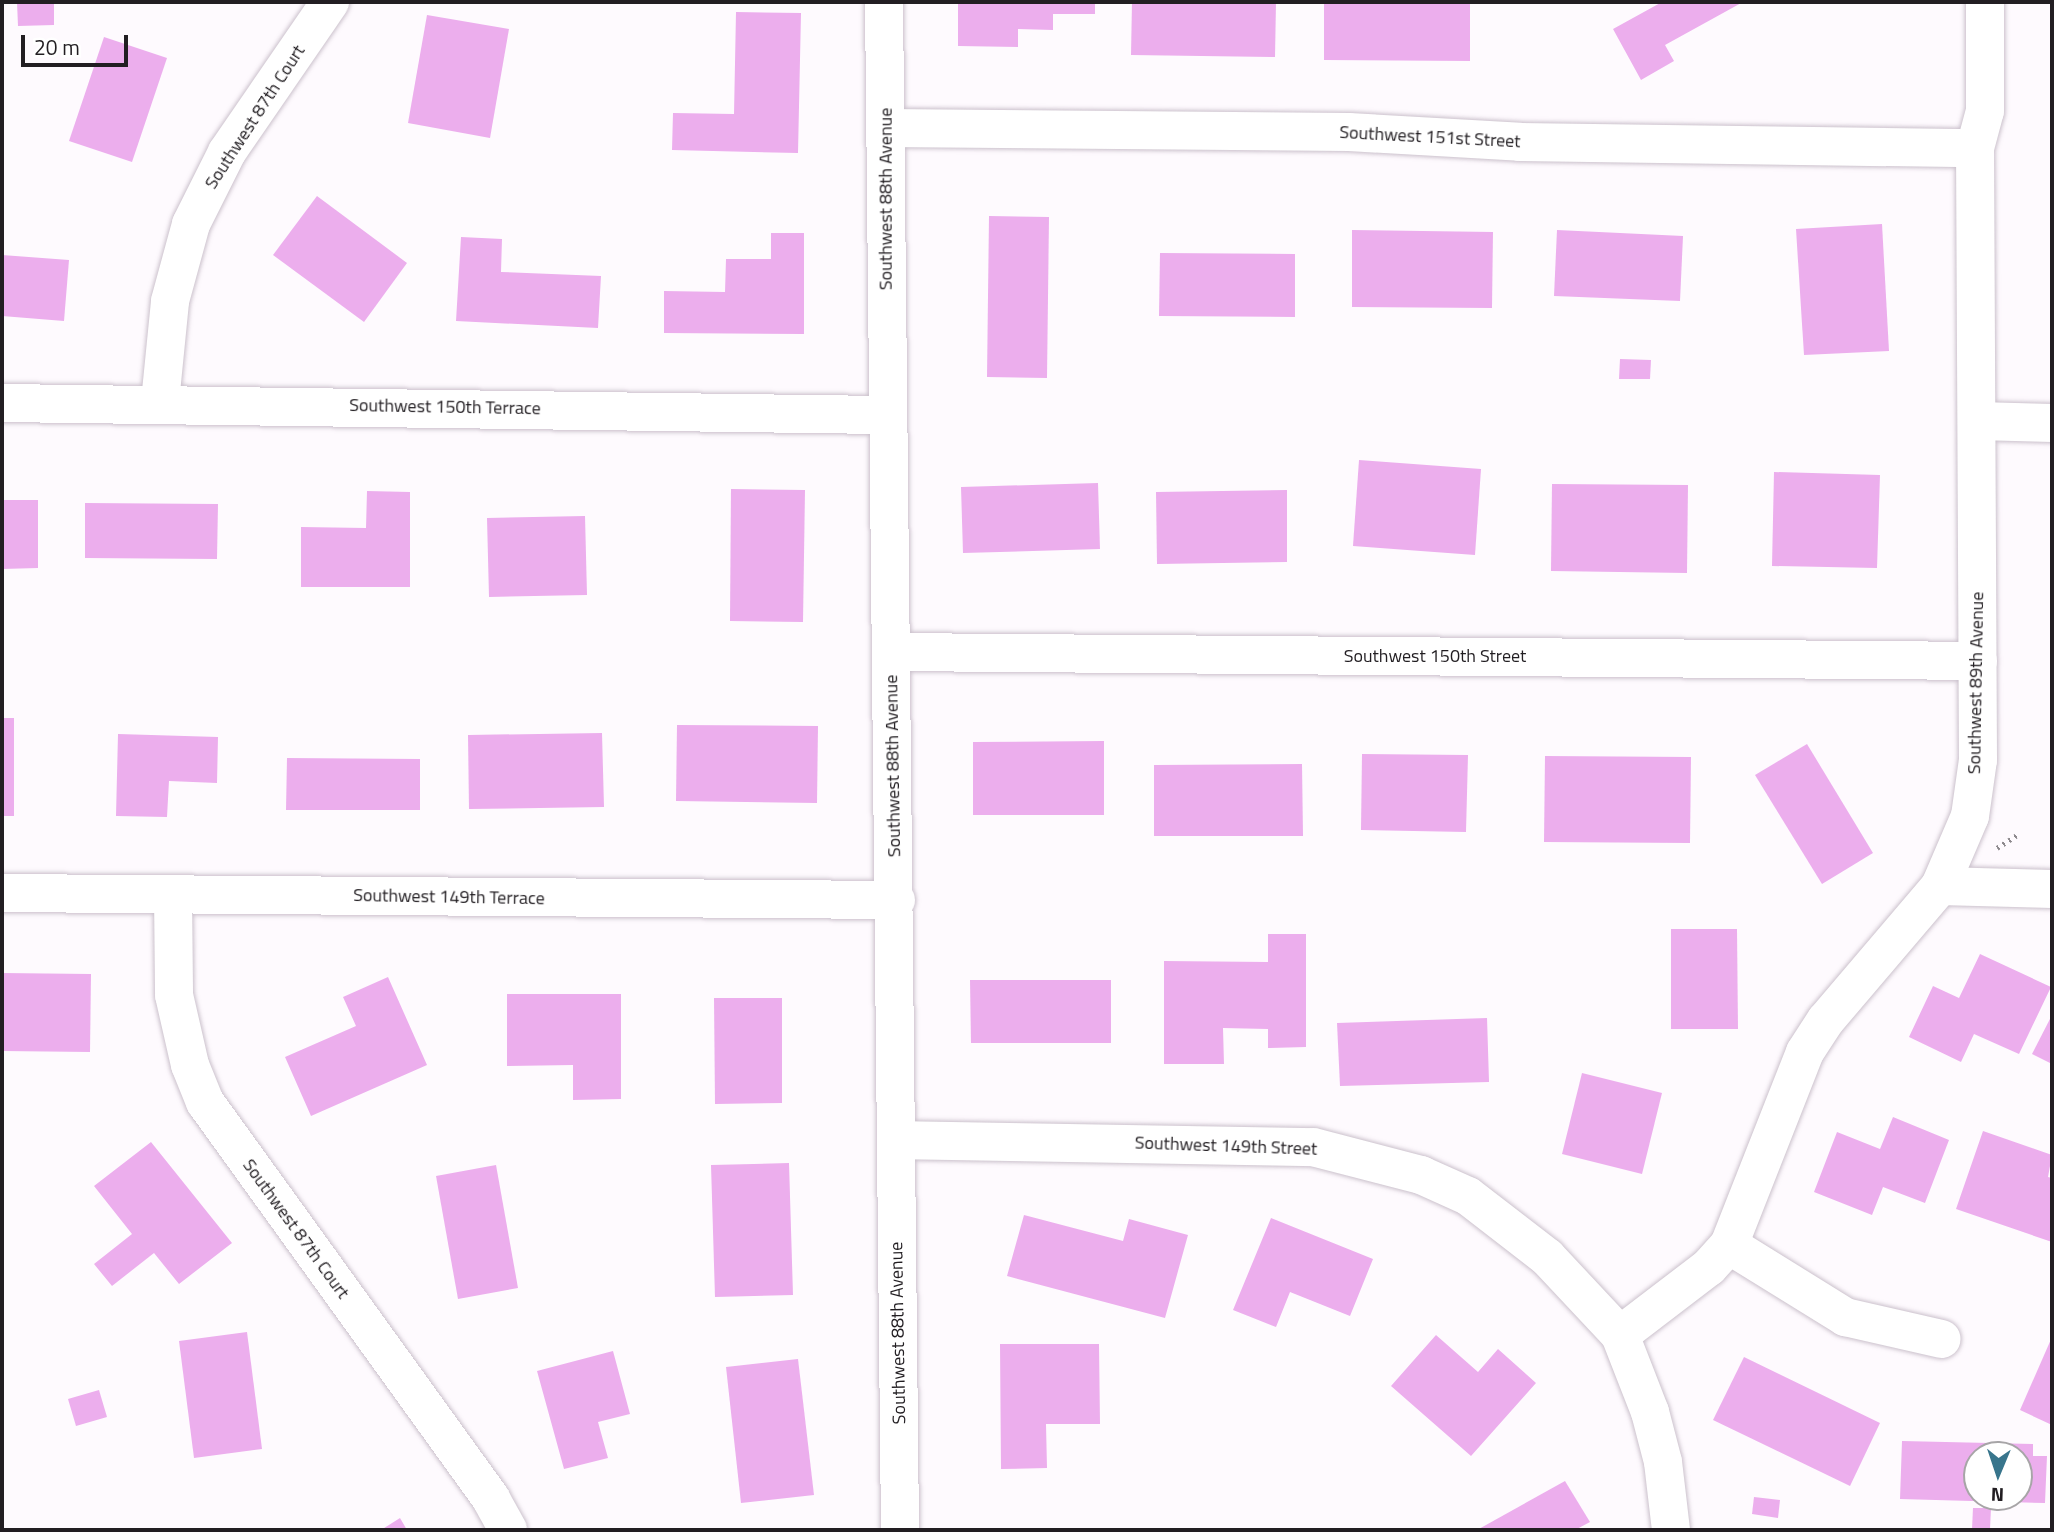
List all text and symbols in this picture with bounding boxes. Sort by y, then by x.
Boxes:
scale bar [24,21,131,65]
text: 20 m [34,31,80,63]
street label: Southwest 87th Court [200,41,310,193]
street label: Southwest 88th Avenue [875,108,897,290]
street label: Southwest 151st Street [1339,121,1521,153]
street label: Southwest 150th Terrace [349,395,541,419]
street label: Southwest 89th Avenue [1964,592,1988,774]
street label: Southwest 150th Street [1344,645,1526,667]
street label: Southwest 88th Avenue [881,675,905,857]
street label: Southwest 149th Terrace [353,885,545,909]
street label: Southwest 149th Street [1134,1132,1318,1160]
street label: Southwest 87th Court [238,1155,354,1303]
street label: Southwest 88th Avenue [886,1242,910,1424]
north arrow [1963,1441,2033,1511]
text: N [1990,1481,2004,1510]

